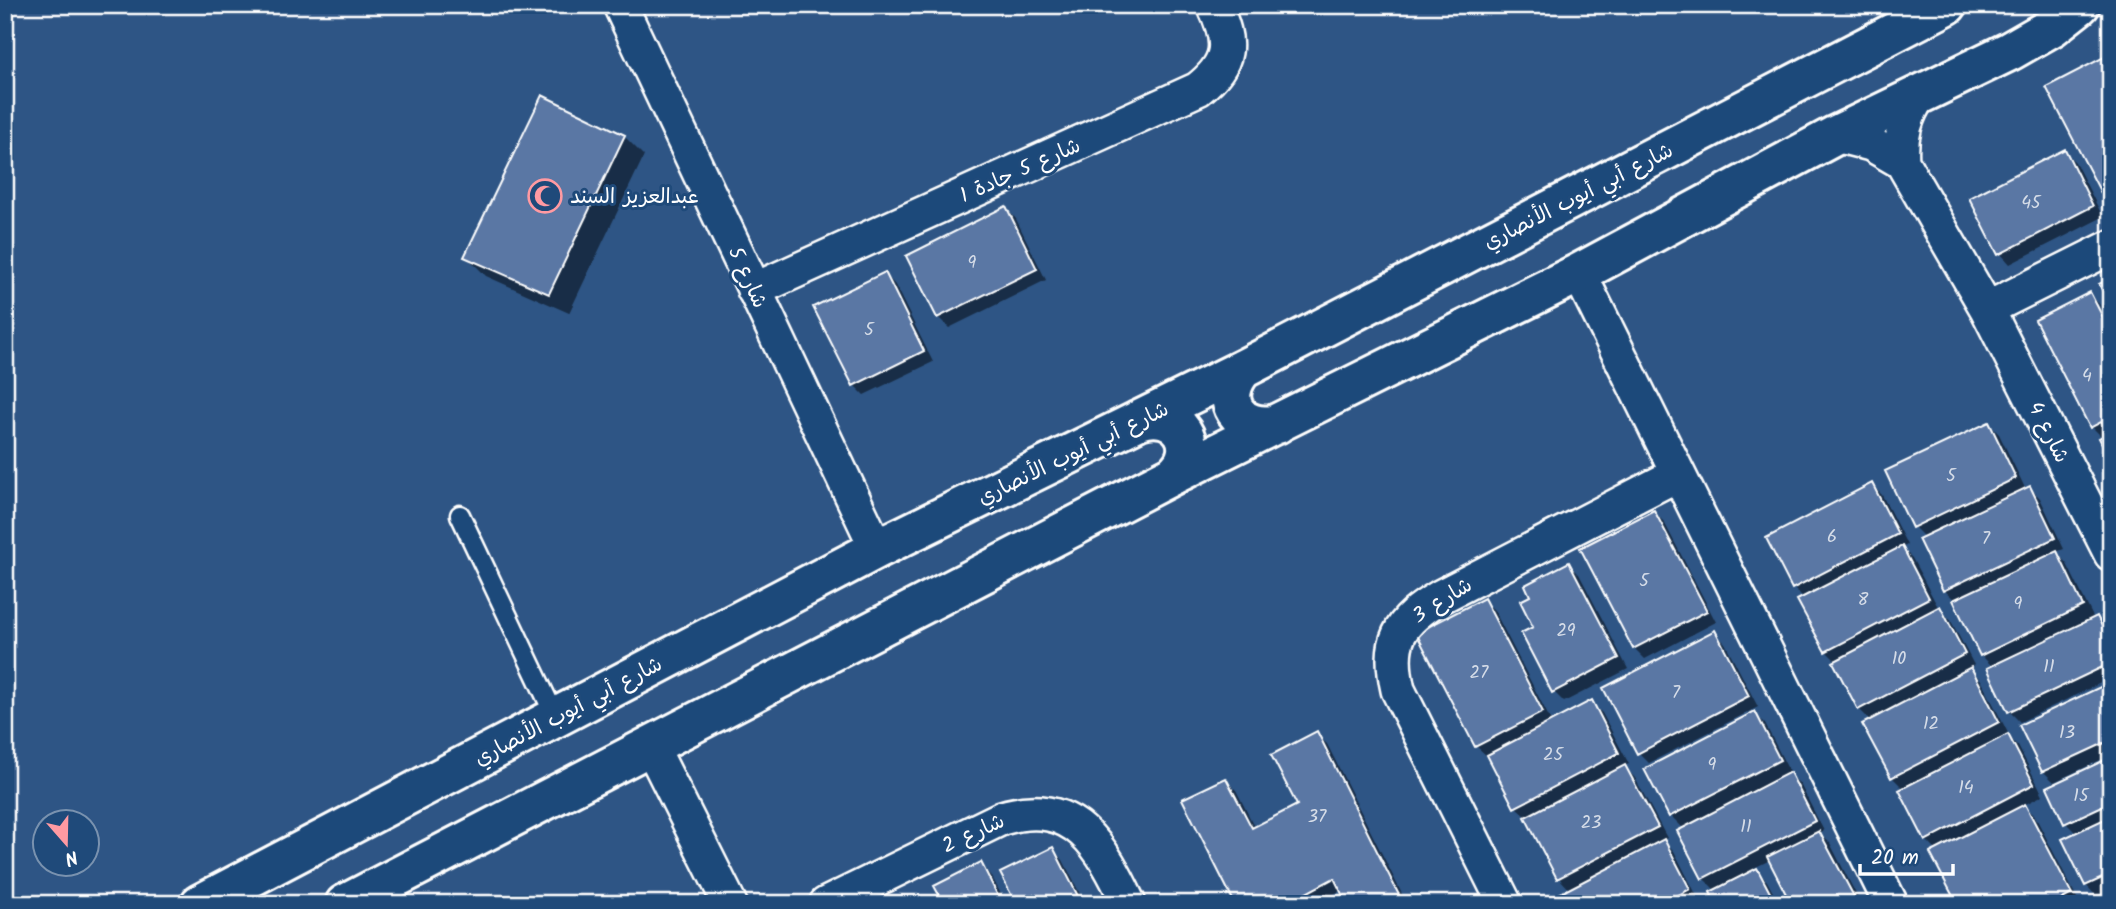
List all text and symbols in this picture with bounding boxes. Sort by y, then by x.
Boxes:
street label: شارع 5 جادة 1 [955,130,1086,213]
street label: شارع أبي أيوب الأنصاري [1478,135,1680,260]
mosque icon: عبدالعزيز السند [526,177,564,215]
place label: عبدالعزيز السند [570,181,699,214]
house number: 45 [2021,189,2042,218]
street label: شارع 5 [718,241,775,314]
house number: 9 [968,249,977,278]
house number: 5 [864,316,875,345]
house number: 4 [2082,362,2092,391]
street label: شارع أبي أيوب الأنصاري [972,394,1175,516]
street label: شارع 4 [2018,396,2077,469]
house number: 5 [1946,462,1957,491]
house number: 6 [1827,523,1837,552]
house number: 7 [1982,525,1991,554]
house number: 5 [1639,567,1650,596]
street label: شارع 3 [1406,570,1479,633]
house number: 8 [1858,586,1869,615]
house number: 9 [2014,590,2023,619]
house number: 29 [1556,617,1576,646]
house number: 10 [1892,645,1906,674]
street label: شارع أبي أيوب الأنصاري [469,649,669,777]
house number: 11 [2043,653,2055,682]
house number: 27 [1470,659,1489,688]
house number: 7 [1672,679,1681,708]
house number: 12 [1923,710,1939,739]
house number: 13 [2059,719,2075,748]
house number: 25 [1543,741,1564,770]
house number: 9 [1708,751,1717,780]
house number: 14 [1958,774,1974,803]
house number: 15 [2073,782,2090,811]
house number: 37 [1308,803,1327,832]
street label: شارع 2 [937,805,1011,863]
north arrow [32,808,102,878]
house number: 23 [1581,809,1601,838]
house number: 11 [1740,813,1752,842]
scale bar [1860,832,1953,876]
text: N [60,841,82,873]
text: 20 m [1871,842,1919,875]

